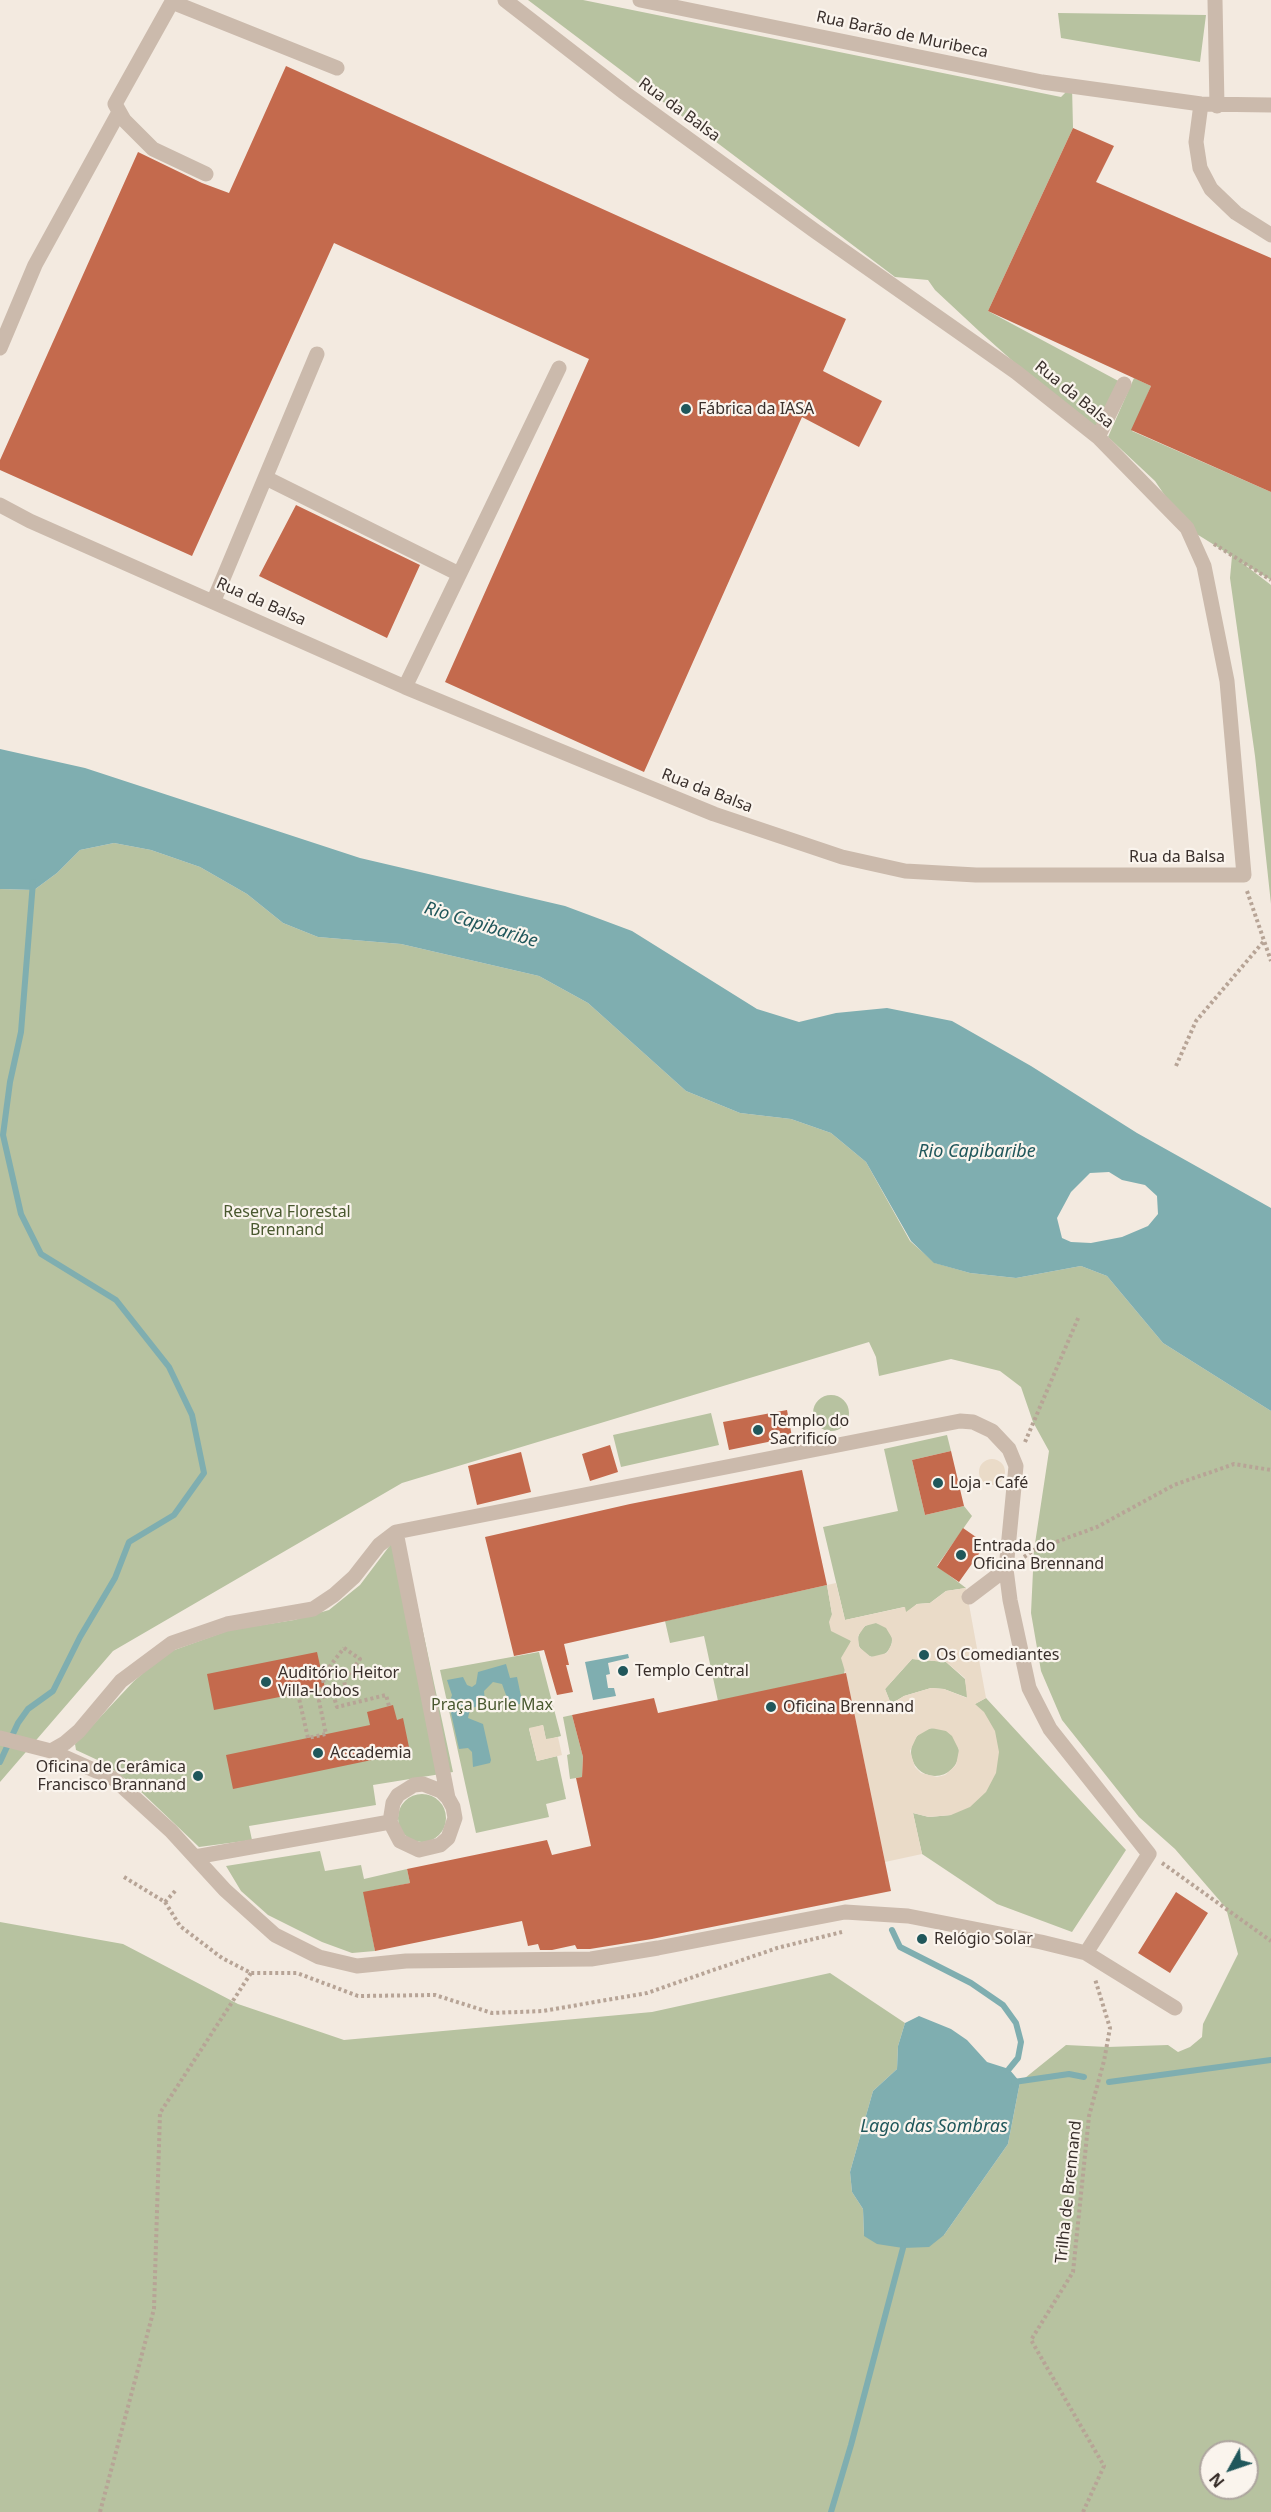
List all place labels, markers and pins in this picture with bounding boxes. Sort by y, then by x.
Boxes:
place label: Fábrica da IASA [698,399,814,419]
marker: Fábrica da IASA [679,402,693,416]
place label: Templo do Sacrificío [770,1411,849,1449]
marker: Templo do Sacrificío [751,1423,765,1437]
place label: Loja - Café [950,1473,1028,1493]
marker: Loja - Café [931,1476,945,1490]
place label: Entrada do Oficina Brennand [973,1536,1104,1574]
marker: Entrada do Oficina Brennand [954,1548,968,1562]
place label: Os Comediantes [936,1645,1059,1665]
marker: Os Comediantes [917,1648,931,1662]
place label: Templo Central [635,1661,749,1681]
place label: Auditório Heitor Villa-Lobos [278,1663,399,1701]
marker: Templo Central [616,1664,630,1678]
marker: Auditório Heitor Villa-Lobos [259,1675,273,1689]
place label: Oficina Brennand [783,1697,914,1717]
marker: Oficina Brennand [764,1700,778,1714]
place label: Accademia [330,1743,411,1763]
marker: Accademia [311,1746,325,1760]
place label: Oficina de Cerâmica Francisco Brannand [36,1757,186,1795]
marker: Oficina de Cerâmica Francisco Brannand [191,1769,205,1783]
place label: Relógio Solar [934,1929,1033,1949]
marker: Relógio Solar [915,1932,929,1946]

